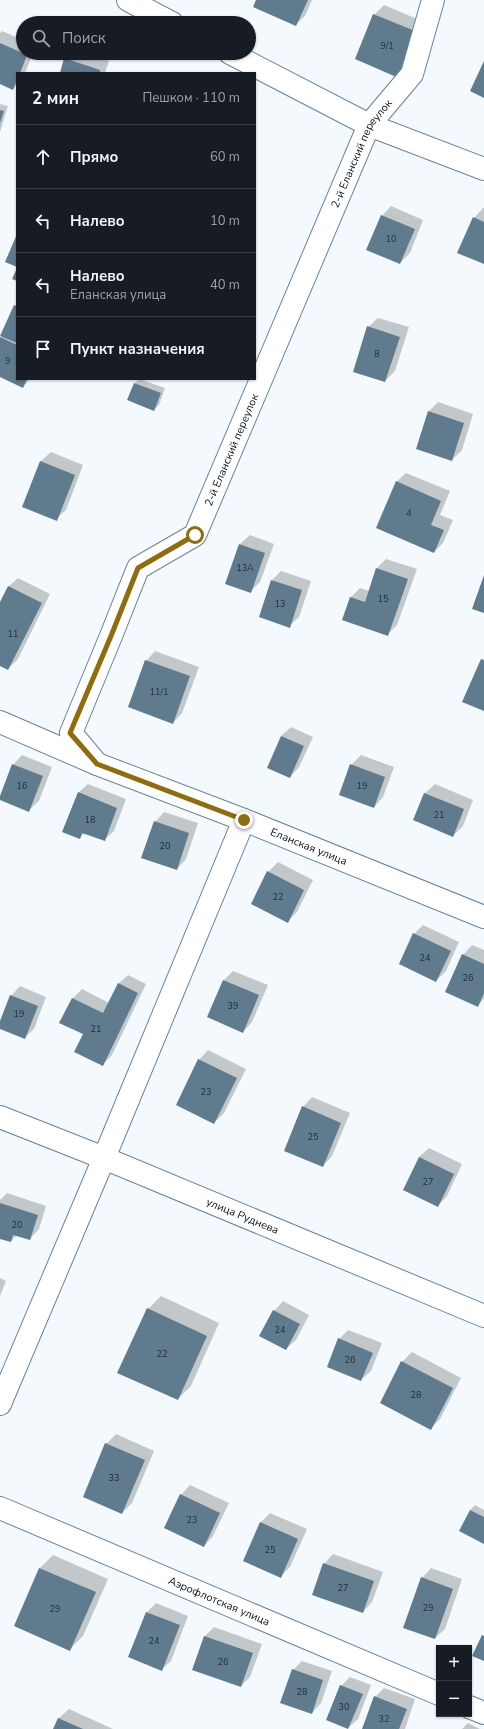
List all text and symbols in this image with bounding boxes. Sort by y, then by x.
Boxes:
search box [16,16,256,60]
icon: search [30,27,52,49]
text: Поиск [62,28,106,48]
house number: 9/1 [380,40,394,52]
text: 2 мин [32,87,79,110]
text: Пешком · 110 m [142,89,240,107]
street label: 2-й Еланский переулок [328,96,396,210]
icon: ahead [32,146,54,168]
text: Прямо [70,147,118,167]
text: 60 m [210,148,240,166]
icon: left [32,210,54,232]
text: Налево [70,211,125,231]
text: 10 m [210,212,240,230]
house number: 10 [386,233,396,245]
text: Налево [70,266,125,286]
icon: left [32,274,54,296]
text: 40 m [210,276,240,294]
text: Еланская улица [70,286,166,304]
icon: arrive [32,338,54,360]
text: Пункт назначения [70,339,205,359]
house number: 8 [374,348,380,360]
house number: 9 [5,355,11,367]
street label: 2-й Еланский переулок [201,391,262,509]
house number: 4 [406,507,412,519]
route start [186,526,204,544]
house number: 13А [236,562,254,574]
house number: 15 [378,593,388,605]
house number: 13 [275,598,285,610]
house number: 11 [8,628,18,640]
house number: 11/1 [150,686,168,698]
house number: 16 [17,780,27,792]
house number: 19 [357,780,367,792]
house number: 21 [434,809,444,821]
route end [235,811,253,829]
house number: 18 [85,814,95,826]
street label: Еланская улица [268,824,349,869]
house number: 20 [160,840,170,852]
house number: 22 [273,891,283,903]
house number: 24 [420,952,431,964]
house number: 26 [463,972,473,984]
house number: 39 [228,1000,238,1012]
house number: 19 [14,1008,24,1020]
house number: 21 [91,1023,101,1035]
house number: 23 [201,1086,211,1098]
house number: 25 [308,1131,318,1143]
house number: 27 [423,1176,433,1188]
street label: улица Руднева [204,1194,281,1238]
house number: 20 [12,1219,22,1231]
house number: 24 [275,1324,286,1336]
house number: 22 [157,1348,167,1360]
house number: 26 [345,1354,355,1366]
house number: 28 [411,1389,421,1401]
house number: 33 [109,1472,119,1484]
house number: 23 [187,1514,197,1526]
house number: 25 [265,1544,275,1556]
street label: Аэрофлотская улица [166,1573,272,1629]
house number: 27 [338,1582,348,1594]
house number: 29 [423,1602,433,1614]
house number: 29 [50,1603,60,1615]
house number: 24 [149,1635,160,1647]
map controls [436,1645,472,1717]
button: + [436,1645,472,1681]
house number: 26 [218,1656,228,1668]
button: − [436,1681,472,1717]
house number: 28 [297,1686,307,1698]
house number: 30 [339,1701,349,1713]
house number: 32 [379,1713,389,1725]

